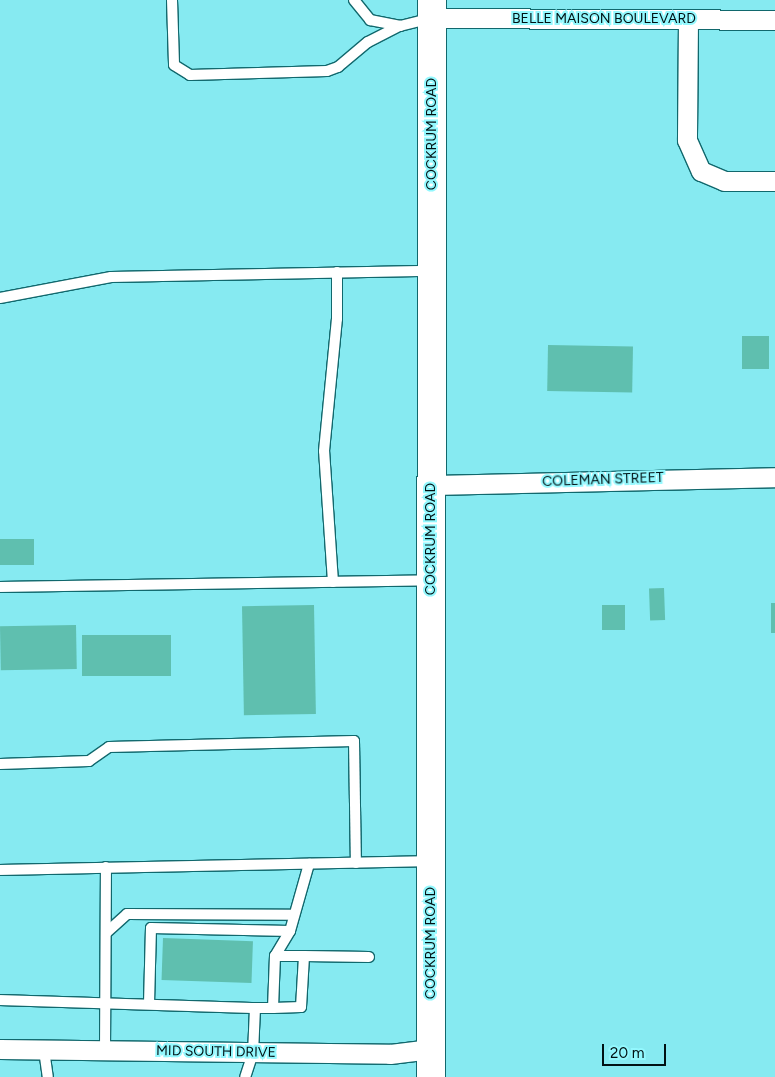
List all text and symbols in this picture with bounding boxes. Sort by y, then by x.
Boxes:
street label: BELLE MAISON BOULEVARD [512,11,696,27]
street label: COCKRUM ROAD [424,78,440,190]
street label: COLEMAN STREET [542,469,664,491]
street label: COCKRUM ROAD [423,483,439,595]
street label: COCKRUM ROAD [423,887,439,999]
scale bar [605,1034,669,1066]
street label: MID SOUTH DRIVE [156,1043,276,1061]
text: 20 m [610,1044,644,1062]

